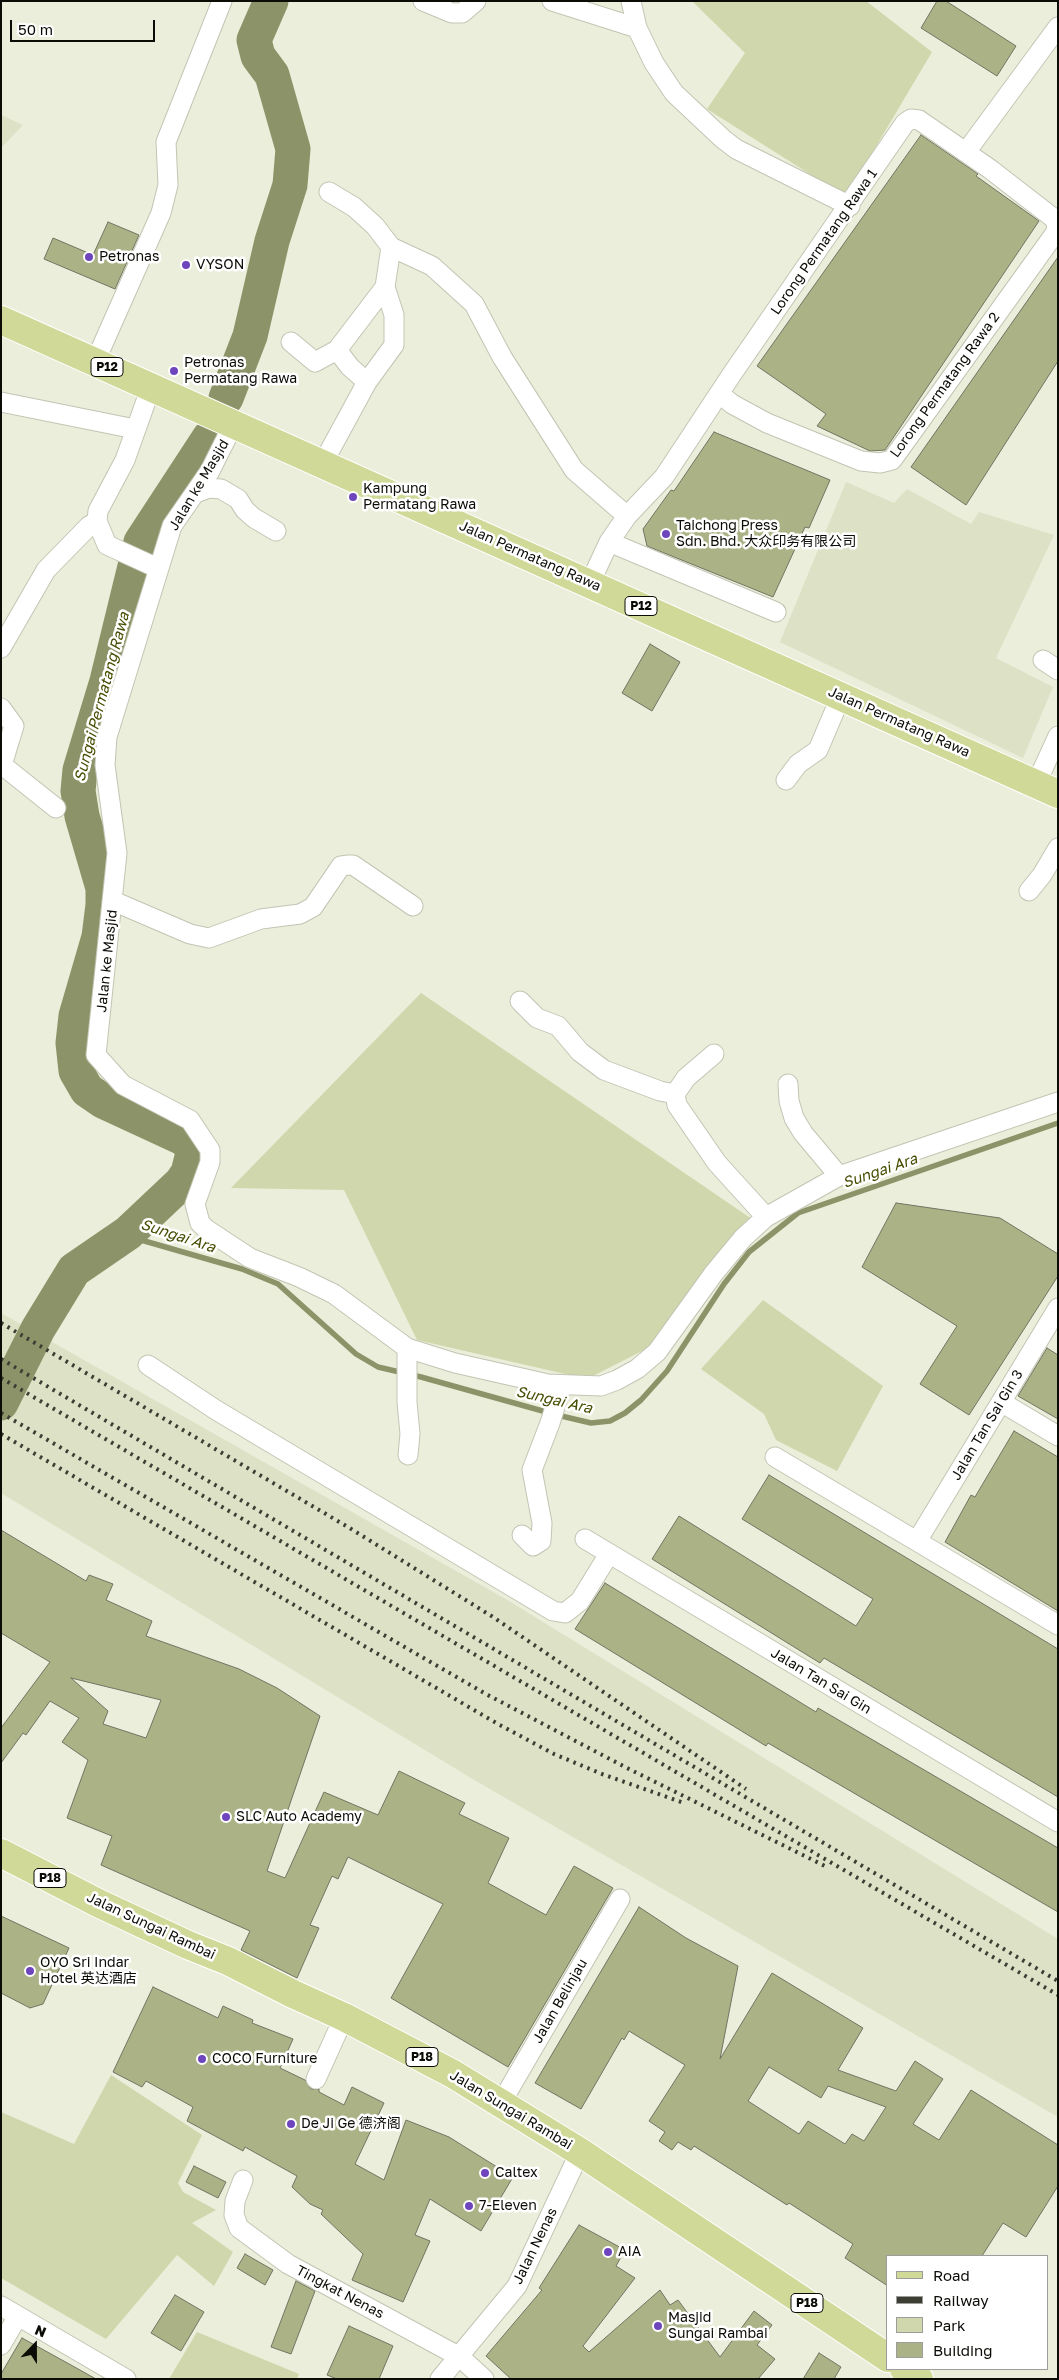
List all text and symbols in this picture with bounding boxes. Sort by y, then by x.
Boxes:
scale bar [12,10,158,42]
text: 50 m [18,20,53,38]
street label: Lorong Permatang Rawa 1 [767,166,881,318]
place label: Petronas [99,249,159,265]
marker: Petronas [83,251,95,263]
place label: VYSON [196,257,244,273]
marker: VYSON [180,259,192,271]
street label: Lorong Permatang Rawa 2 [887,309,1003,461]
place label: Petronas Permatang Rawa [184,355,297,388]
road number: P12 [91,358,123,377]
marker: Petronas Permatang Rawa [168,365,180,377]
street label: Jalan ke Masjid [165,437,233,533]
place label: Kampung Permatang Rawa [363,481,476,514]
marker: Kampung Permatang Rawa [347,491,359,503]
street label: Jalan Permatang Rawa [457,517,603,595]
place label: Taichong Press Sdn. Bhd. 大众印务有限公司 [676,518,856,550]
marker: Taichong Press Sdn. Bhd. 大众印务有限公司 [660,528,672,540]
road number: P12 [625,596,657,616]
water label: Sungai Permatang Rawa [71,610,133,784]
street label: Jalan Permatang Rawa [826,683,972,761]
street label: Jalan ke Masjid [93,909,121,1013]
water label: Sungai Ara [840,1150,920,1192]
water label: Sungai Ara [138,1215,218,1257]
street label: Jalan Tan Sai Gin 3 [947,1367,1027,1483]
water label: Sungai Ara [514,1383,594,1417]
street label: Jalan Tan Sai Gin [768,1644,874,1718]
place label: SLC Auto Academy [236,1809,362,1825]
marker: SLC Auto Academy [220,1811,232,1823]
road number: P18 [34,1869,66,1888]
street label: Jalan Sungai Rambai [84,1889,218,1963]
place label: OYO Sri Indar Hotel 英达酒店 [40,1955,137,1988]
street label: Jalan Belinjau [529,1956,591,2046]
marker: OYO Sri Indar Hotel 英达酒店 [24,1965,36,1977]
road number: P18 [406,2048,438,2066]
place label: COCO Furniture [212,2051,317,2067]
marker: COCO Furniture [196,2053,208,2065]
street label: Jalan Sungai Rambai [447,2067,575,2153]
place label: De Ji Ge 德济阁 [301,2116,401,2132]
marker: De Ji Ge 德济阁 [285,2118,297,2130]
place label: Caltex [495,2165,538,2181]
marker: Caltex [479,2167,491,2179]
place label: 7-Eleven [479,2198,537,2214]
marker: 7-Eleven [463,2200,475,2212]
street label: Jalan Nenas [509,2205,561,2287]
place label: AIA [618,2244,641,2260]
marker: AIA [602,2246,614,2258]
legend [886,2255,1049,2370]
street label: Tingkat Nenas [293,2262,387,2322]
text: Road [933,2266,970,2284]
text: Railway [933,2291,989,2309]
road number: P18 [791,2294,823,2312]
place label: Masjid Sungai Rambai [668,2310,768,2342]
text: Park [933,2316,965,2334]
north arrow [10,2320,60,2370]
marker: Masjid Sungai Rambai [652,2320,664,2332]
text: N [33,2321,49,2340]
text: Building [933,2341,993,2359]

